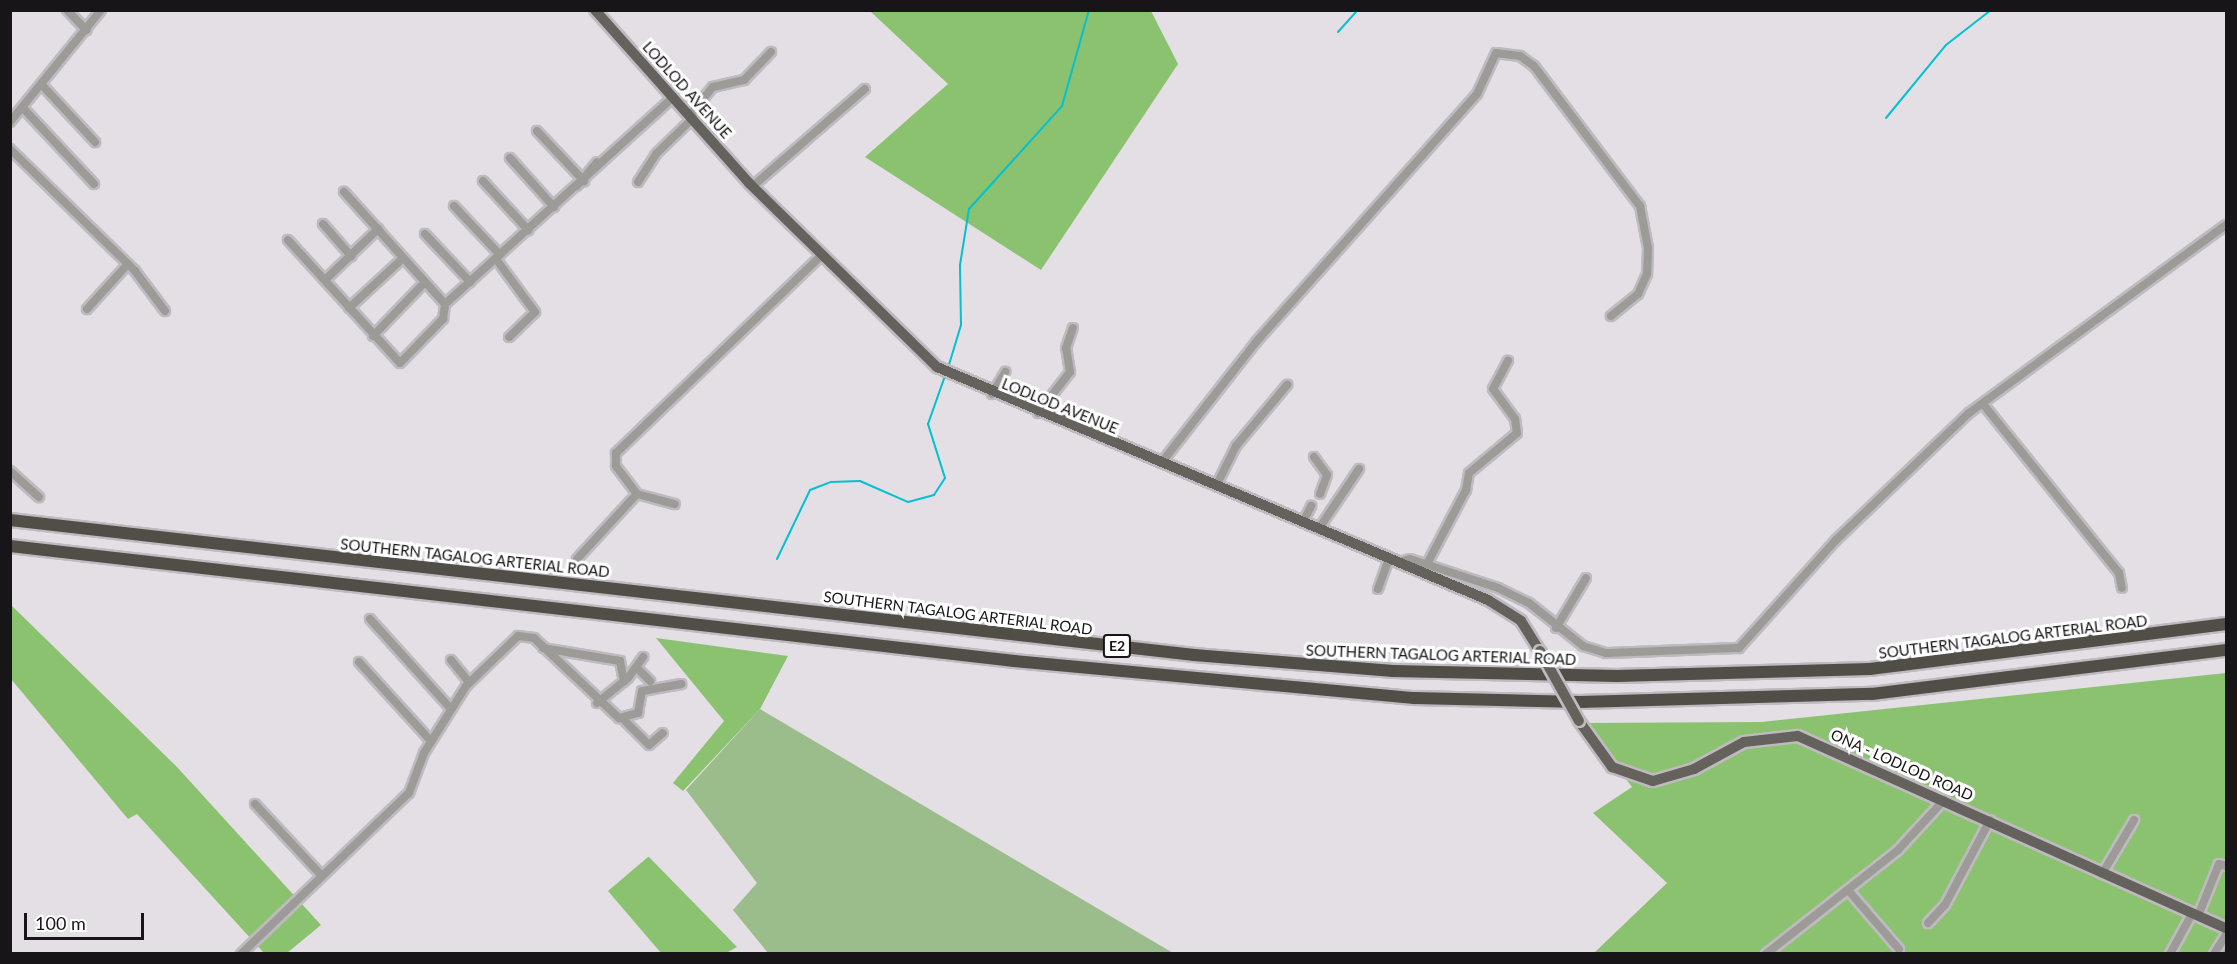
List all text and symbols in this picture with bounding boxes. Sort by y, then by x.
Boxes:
street label: LODLOD AVENUE [639,38,735,142]
street label: LODLOD AVENUE [999,374,1121,438]
street label: SOUTHERN TAGALOG ARTERIAL ROAD [339,535,611,581]
street label: SOUTHERN TAGALOG ARTERIAL ROAD [822,587,1094,639]
street label: SOUTHERN TAGALOG ARTERIAL ROAD [1877,611,2149,663]
road number: E2 [1102,635,1132,657]
street label: SOUTHERN TAGALOG ARTERIAL ROAD [1305,641,1577,669]
street label: ONA - LODLOD ROAD [1828,725,1976,805]
scale bar [27,901,147,939]
text: 100 m [35,912,86,934]

